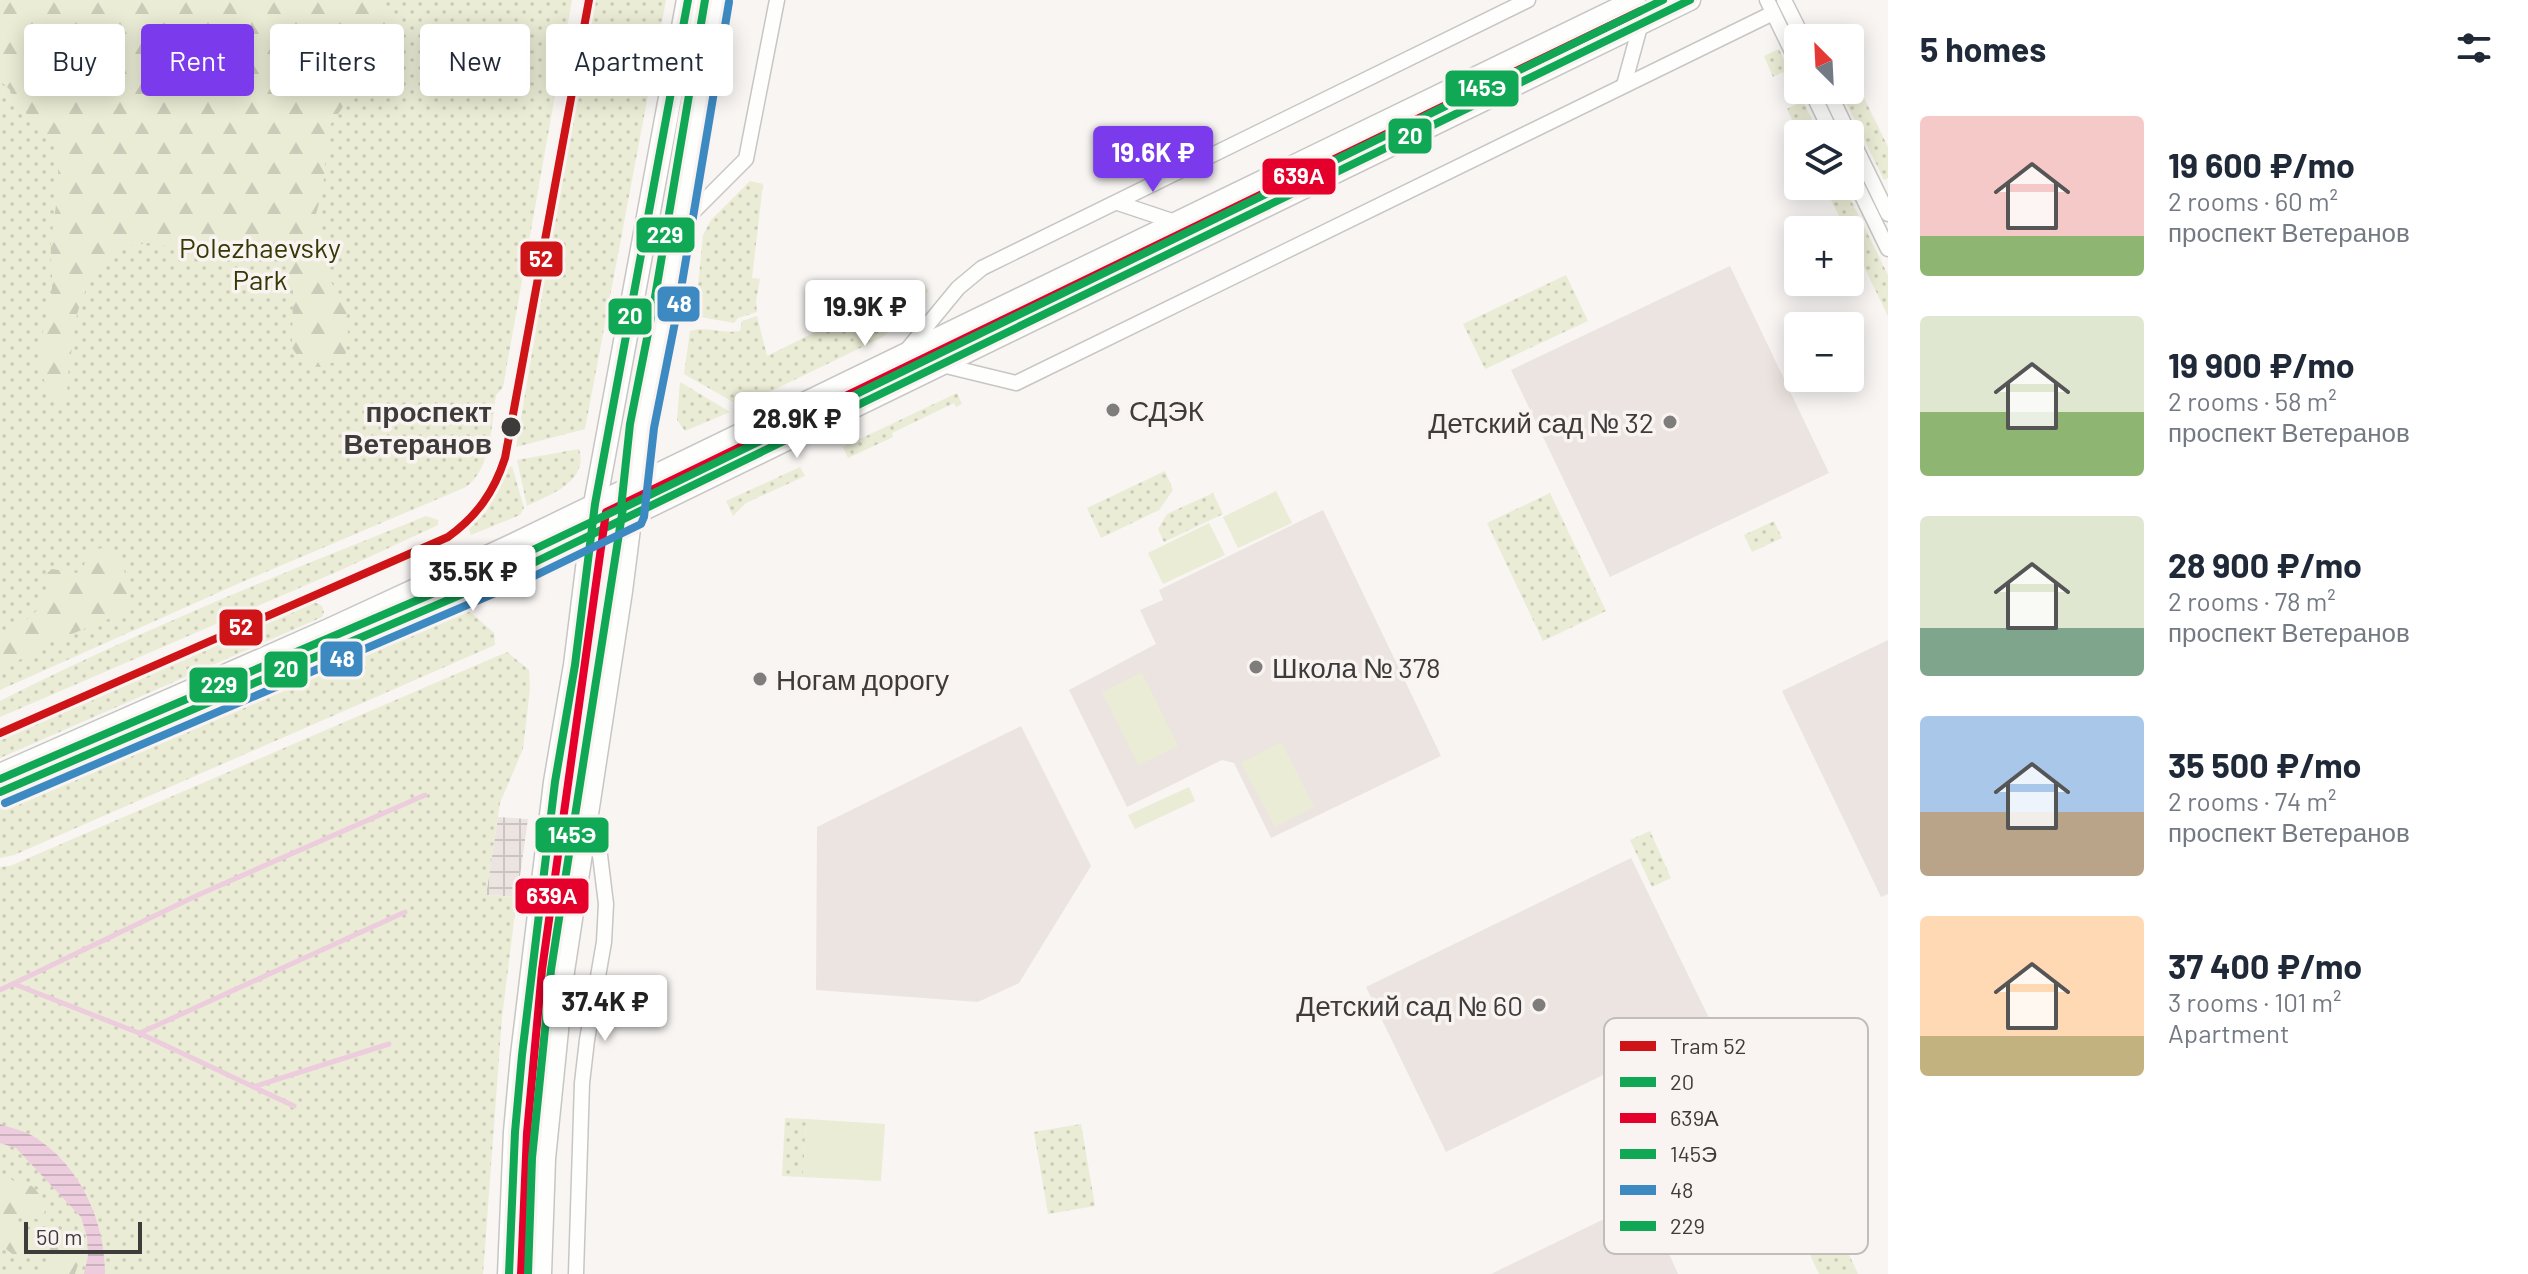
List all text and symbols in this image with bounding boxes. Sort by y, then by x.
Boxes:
chip: Buy [24,24,125,96]
chip: Rent [141,24,254,96]
chip: Filters [270,24,404,96]
chip: New [420,24,530,96]
chip: Apartment [546,24,733,96]
north arrow [1784,24,1864,104]
map controls [1784,24,1864,392]
icon: filters [2452,26,2496,70]
text: 5 homes [1920,28,2046,69]
line badge: 145Э [1444,69,1520,108]
text: 145Э [1458,74,1506,100]
line badge: 20 [1387,117,1433,155]
button: layers [1784,120,1864,200]
text: 20 [1398,122,1422,148]
pin: 19.6K ₽ [1079,126,1227,194]
text: 19.6K ₽ [1111,136,1195,167]
text: 19 600 ₽/mo [2168,144,2355,185]
icon: home [1984,148,2080,244]
line badge: 639А [1261,157,1337,196]
text: 639А [1273,162,1325,188]
text: 2 rooms · 60 m² [2168,185,2338,216]
line badge: 229 [635,216,696,254]
button: + [1784,216,1864,296]
text: проспект Ветеранов [2168,216,2410,247]
text: 229 [647,221,683,247]
park label: Polezhaevsky Park [179,230,341,296]
line badge: 52 [519,240,564,278]
text: 52 [529,245,553,271]
pin: 19.9K ₽ [791,280,939,348]
line badge: 48 [656,285,701,323]
text: 48 [666,290,692,316]
text: 19.9K ₽ [823,290,907,321]
line badge: 20 [607,297,653,336]
text: 20 [618,302,642,328]
button: − [1784,312,1864,392]
text: 19 900 ₽/mo [2168,344,2355,385]
icon: home [1984,348,2080,444]
text: 2 rooms · 58 m² [2168,385,2337,416]
pin: 28.9K ₽ [723,392,871,460]
place label: СДЭК [1129,393,1205,427]
place label: проспект Ветеранов [343,394,492,460]
marker: СДЭК [1104,401,1122,419]
text: 28.9K ₽ [752,402,842,433]
place label: Детский сад № 32 [1428,405,1654,439]
marker: Детский сад № 32 [1661,413,1679,431]
marker: проспект Ветеранов [499,415,523,439]
text: проспект Ветеранов [2168,416,2410,447]
text: 28 900 ₽/mo [2168,544,2362,585]
pin: 35.5K ₽ [399,545,547,613]
icon: home [1984,548,2080,644]
text: 35.5K ₽ [429,555,517,586]
text: 2 rooms · 78 m² [2168,585,2336,616]
line badge: 52 [218,608,264,647]
text: 52 [229,613,253,639]
text: проспект Ветеранов [2168,616,2410,647]
line badge: 48 [319,640,364,678]
text: 48 [329,645,355,671]
line badge: 20 [263,650,309,689]
place label: Школа № 378 [1272,650,1441,684]
text: 20 [274,655,298,681]
marker: Школа № 378 [1247,658,1265,676]
place label: Ногам дорогу [776,662,949,696]
line badge: 229 [188,666,249,704]
marker: Ногам дорогу [751,670,769,688]
text: 229 [201,671,237,697]
text: 35 500 ₽/mo [2168,744,2362,785]
icon: home [1984,748,2080,844]
text: 2 rooms · 74 m² [2168,785,2336,816]
line badge: 145Э [534,816,610,854]
text: проспект Ветеранов [2168,816,2410,847]
text: 145Э [548,821,596,847]
line badge: 639А [514,877,590,915]
text: 639А [526,882,578,908]
text: 37 400 ₽/mo [2168,945,2362,986]
icon: home [1984,948,2080,1044]
pin: 37.4K ₽ [531,975,679,1043]
text: 37.4K ₽ [561,985,649,1016]
text: 3 rooms · 101 m² [2168,986,2341,1017]
place label: Детский сад № 60 [1296,988,1523,1022]
marker: Детский сад № 60 [1530,996,1548,1014]
text: Apartment [2168,1017,2289,1048]
legend [1604,1018,1868,1254]
text: Tram 52 [1670,1032,1746,1058]
text: 20 [1670,1068,1694,1094]
text: 639А [1670,1104,1719,1130]
text: 145Э [1670,1140,1717,1166]
text: 48 [1670,1176,1694,1202]
text: 229 [1670,1212,1705,1238]
scale bar [24,1218,142,1254]
text: 50 m [36,1223,82,1249]

